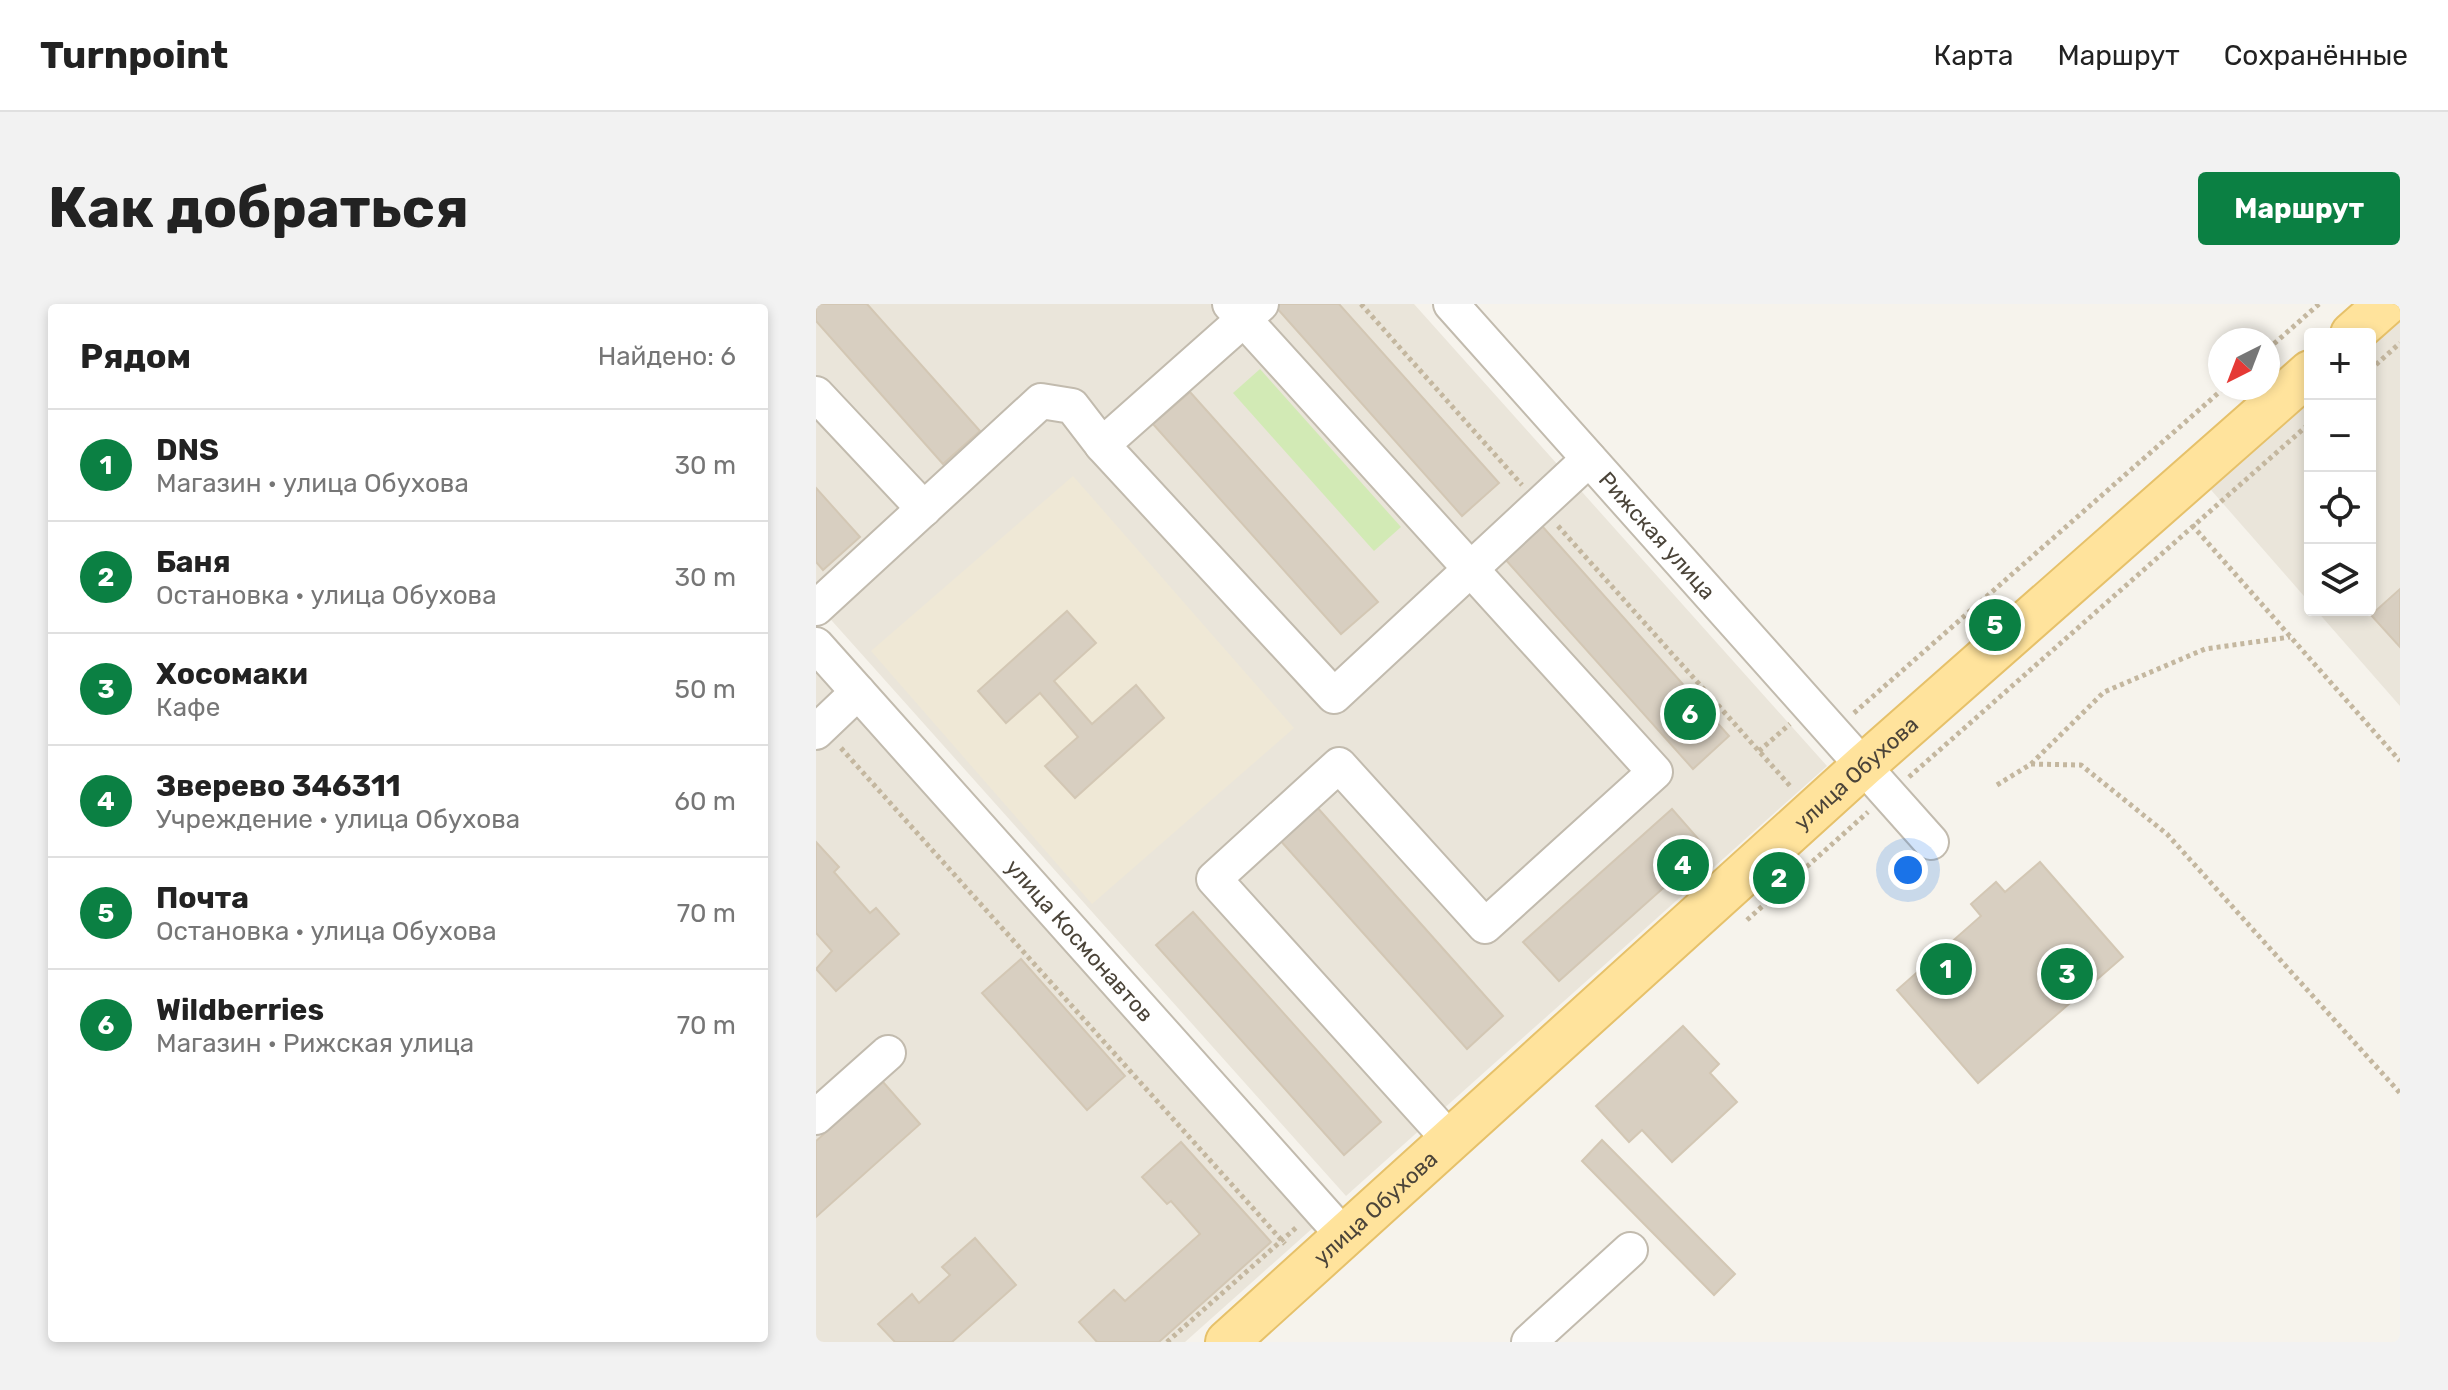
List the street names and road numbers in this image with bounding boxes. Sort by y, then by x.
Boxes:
street label: Рижская улица [1593,466,1721,605]
street label: улица Обухова [1788,710,1923,836]
street label: улица Космонавтов [1000,853,1159,1027]
street label: улица Обухова [1308,1145,1443,1271]

